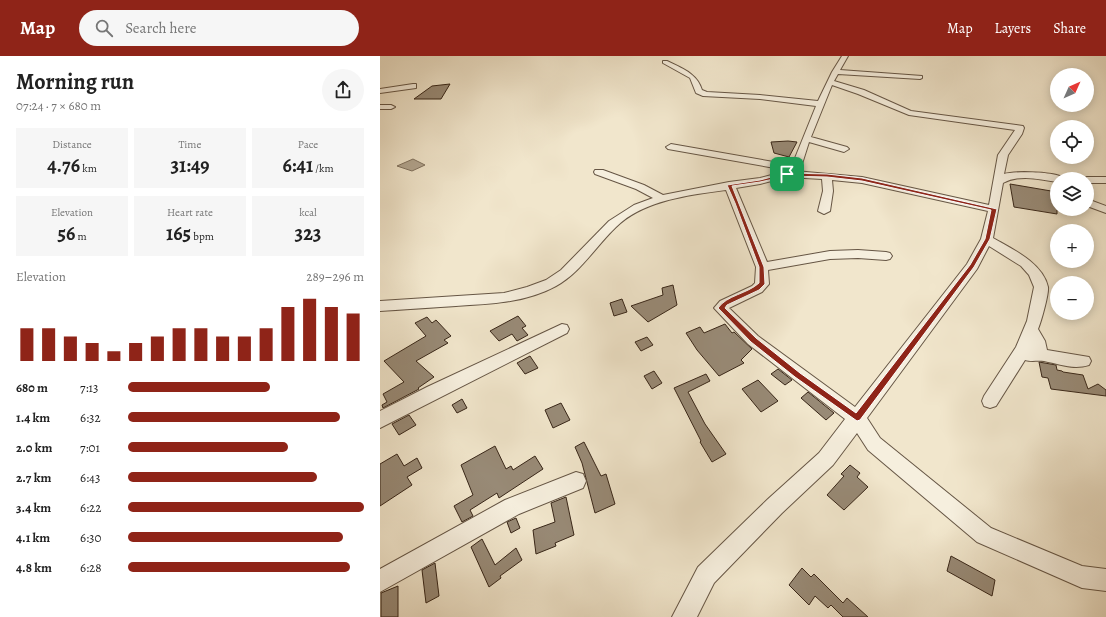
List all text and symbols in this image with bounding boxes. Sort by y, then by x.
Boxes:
search box [79,10,359,46]
text: Map [20,15,55,41]
icon: search [93,17,115,39]
text: Search here [125,18,197,38]
text: Map [947,19,973,38]
text: Layers [995,19,1031,38]
text: Share [1053,19,1086,38]
text: Morning run [16,67,134,97]
north arrow [1050,68,1094,112]
map controls [1050,68,1094,320]
button: share [322,69,364,111]
text: 07:24 · 7 × 680 m [16,97,101,114]
button: locate [1050,120,1094,164]
text: Distance [52,137,92,152]
text: Time [179,137,201,152]
text: Pace [298,137,318,152]
text: 4.76 [47,152,80,179]
text: 31:49 [170,152,210,179]
text: 6:41 [282,152,313,179]
pin [770,157,804,191]
text: km [80,161,97,176]
text: /km [313,161,334,176]
icon: arrive [776,163,798,185]
button: layers [1050,172,1094,216]
text: Elevation [51,205,93,220]
text: Heart rate [167,205,213,220]
text: kcal [299,205,317,220]
text: 56 [57,220,75,247]
text: 165 [166,220,191,247]
text: 323 [295,220,321,247]
button: + [1050,224,1094,268]
text: m [75,229,87,244]
text: bpm [191,229,214,244]
text: Elevation [16,268,66,285]
text: 289–296 m [306,268,364,285]
button: − [1050,276,1094,320]
text: 680 m [16,379,48,396]
text: 7:13 [80,379,98,396]
text: 1.4 km [16,409,50,426]
text: 6:32 [80,409,101,426]
text: 2.0 km [16,439,52,456]
text: 7:01 [80,439,100,456]
text: 2.7 km [16,469,51,486]
text: 6:43 [80,469,100,486]
text: 3.4 km [16,499,51,516]
text: 6:22 [80,499,101,516]
text: 4.1 km [16,529,50,546]
text: 6:30 [80,529,101,546]
text: 4.8 km [16,559,52,576]
text: 6:28 [80,559,102,576]

